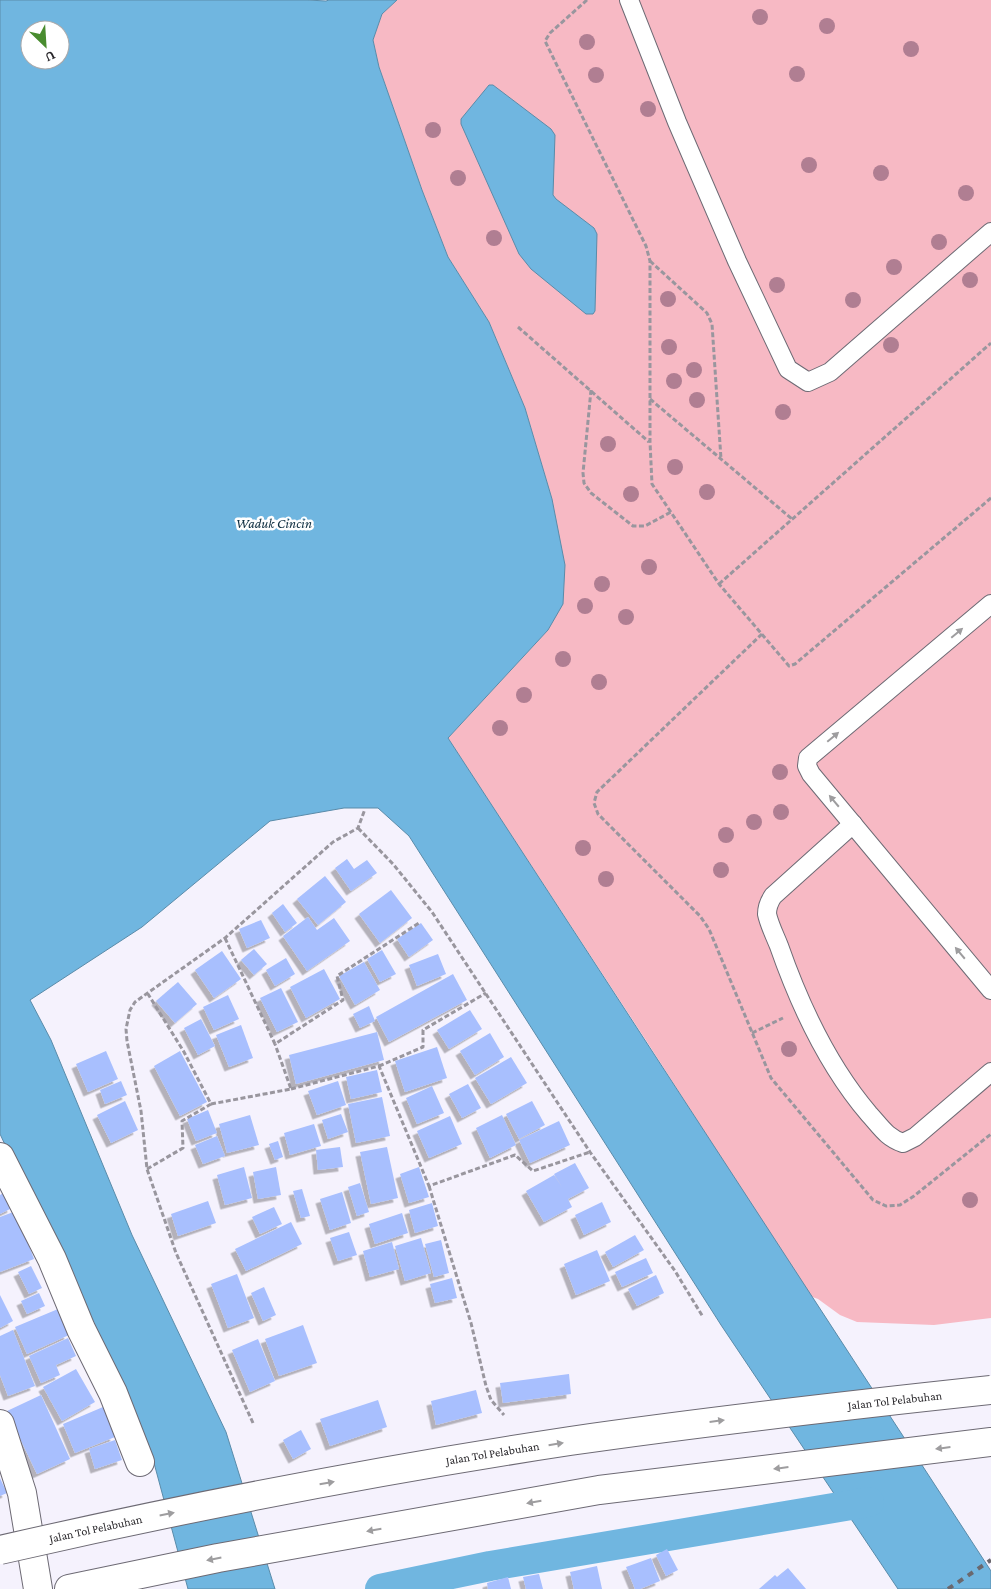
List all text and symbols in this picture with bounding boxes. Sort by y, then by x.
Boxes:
north arrow [20,20,70,70]
text: U [42,48,58,66]
water label: Waduk Cincin [236,515,312,531]
one-way arrow [951,627,964,638]
one-way arrow [826,731,838,743]
one-way arrow [828,795,839,808]
one-way arrow [954,947,965,960]
street label: Jalan Tol Pelabuhan [846,1388,943,1413]
one-way arrow [709,1417,725,1425]
street label: Jalan Tol Pelabuhan [444,1439,541,1468]
one-way arrow [549,1439,565,1447]
one-way arrow [934,1444,950,1452]
one-way arrow [773,1464,789,1472]
one-way arrow [319,1478,335,1486]
one-way arrow [525,1498,541,1506]
one-way arrow [160,1509,176,1517]
street label: Jalan Tol Pelabuhan [47,1512,144,1546]
one-way arrow [365,1527,381,1535]
one-way arrow [205,1555,221,1563]

